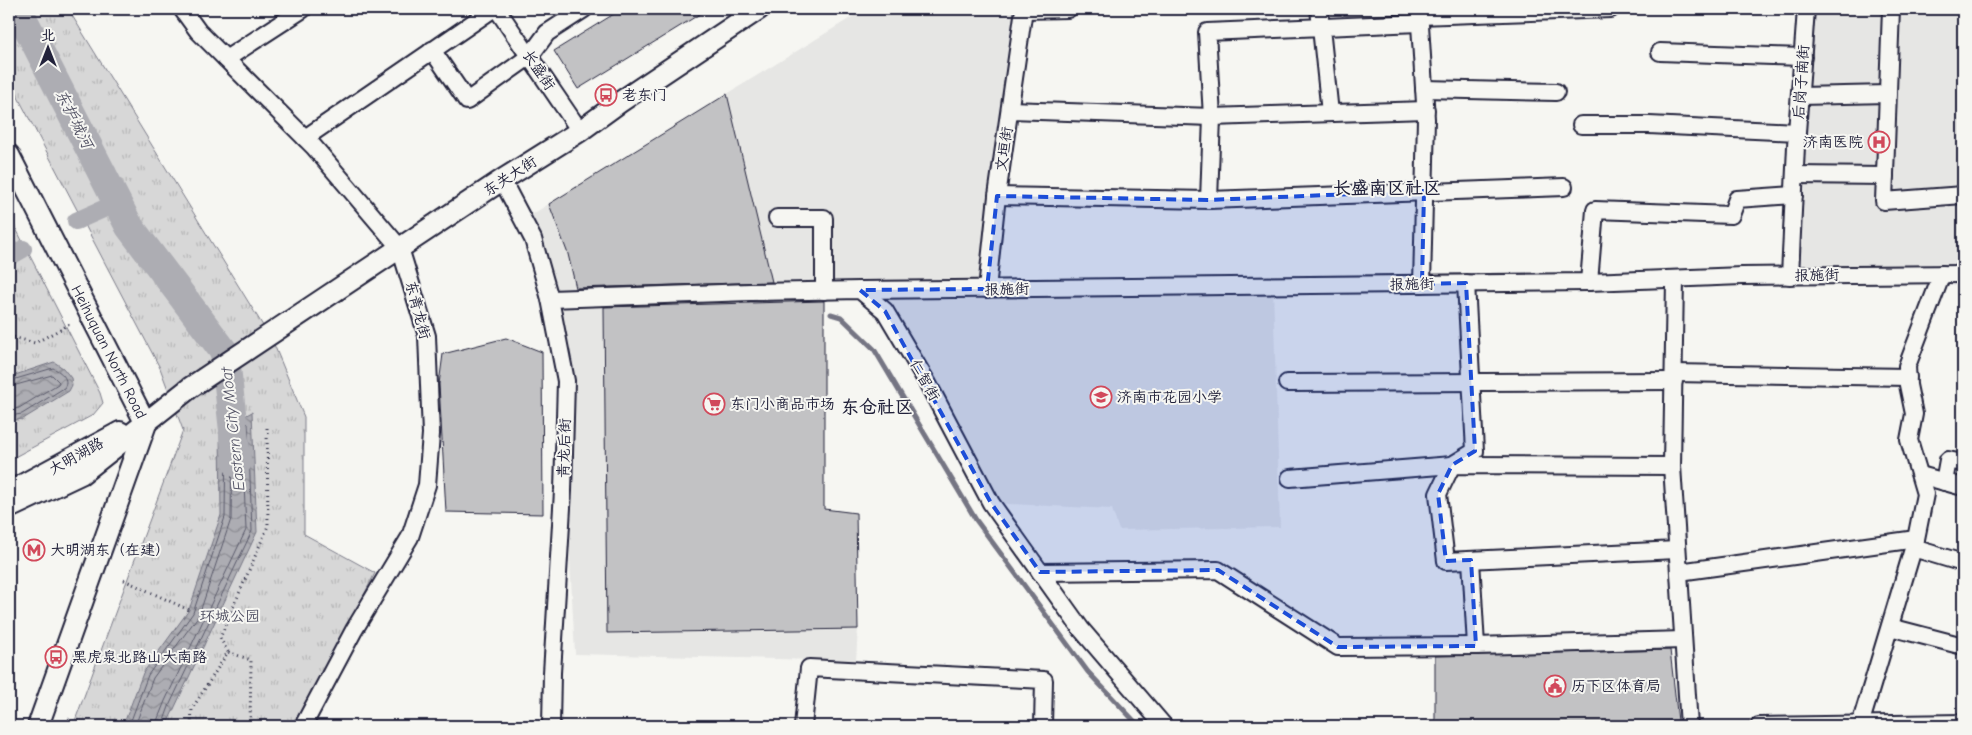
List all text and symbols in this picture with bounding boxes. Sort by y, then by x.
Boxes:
north arrow [22,22,72,72]
text: 北 [41,27,55,44]
street label: 后岗子南街 [1789,44,1813,120]
street label: 长盛街 [519,46,559,94]
bus stop icon: 老东门 [594,83,618,107]
water label: 东护城河 [51,86,98,154]
place label: 老东门 [622,86,667,104]
street label: 文垣街 [992,125,1016,173]
hospital icon: 济南医院 [1867,130,1891,154]
place label: 济南医院 [1803,133,1863,151]
street label: 东关大街 [480,152,540,200]
district label: 长盛南区社区 [1333,178,1441,199]
street label: 报施街 [1794,266,1840,284]
street label: 报施街 [1389,275,1435,293]
street label: 东青龙街 [402,279,434,341]
street label: 报施街 [984,280,1030,298]
street label: Heihuquan North Road [68,282,150,422]
street label: 仁智街 [906,356,944,404]
water label: Eastern City Moat [217,365,248,492]
school or university icon: 济南市花园小学 [1089,385,1113,409]
place label: 济南市花园小学 [1117,388,1222,406]
supermarket icon: 东门小商品市场 [702,392,726,416]
place label: 东门小商品市场 [730,395,835,413]
district label: 东仓社区 [841,397,913,418]
street label: 青龙后街 [554,418,574,478]
street label: 大明湖路 [45,434,107,478]
metro station icon: 大明湖东（在建） [22,538,46,562]
place label: 大明湖东（在建） [50,541,170,559]
park label: 环城公园 [200,607,260,625]
bus stop icon: 黑虎泉北路山大南路 [44,645,68,669]
place label: 黑虎泉北路山大南路 [72,648,207,666]
public building icon: 历下区体育局 [1543,674,1567,698]
place label: 历下区体育局 [1571,677,1661,695]

